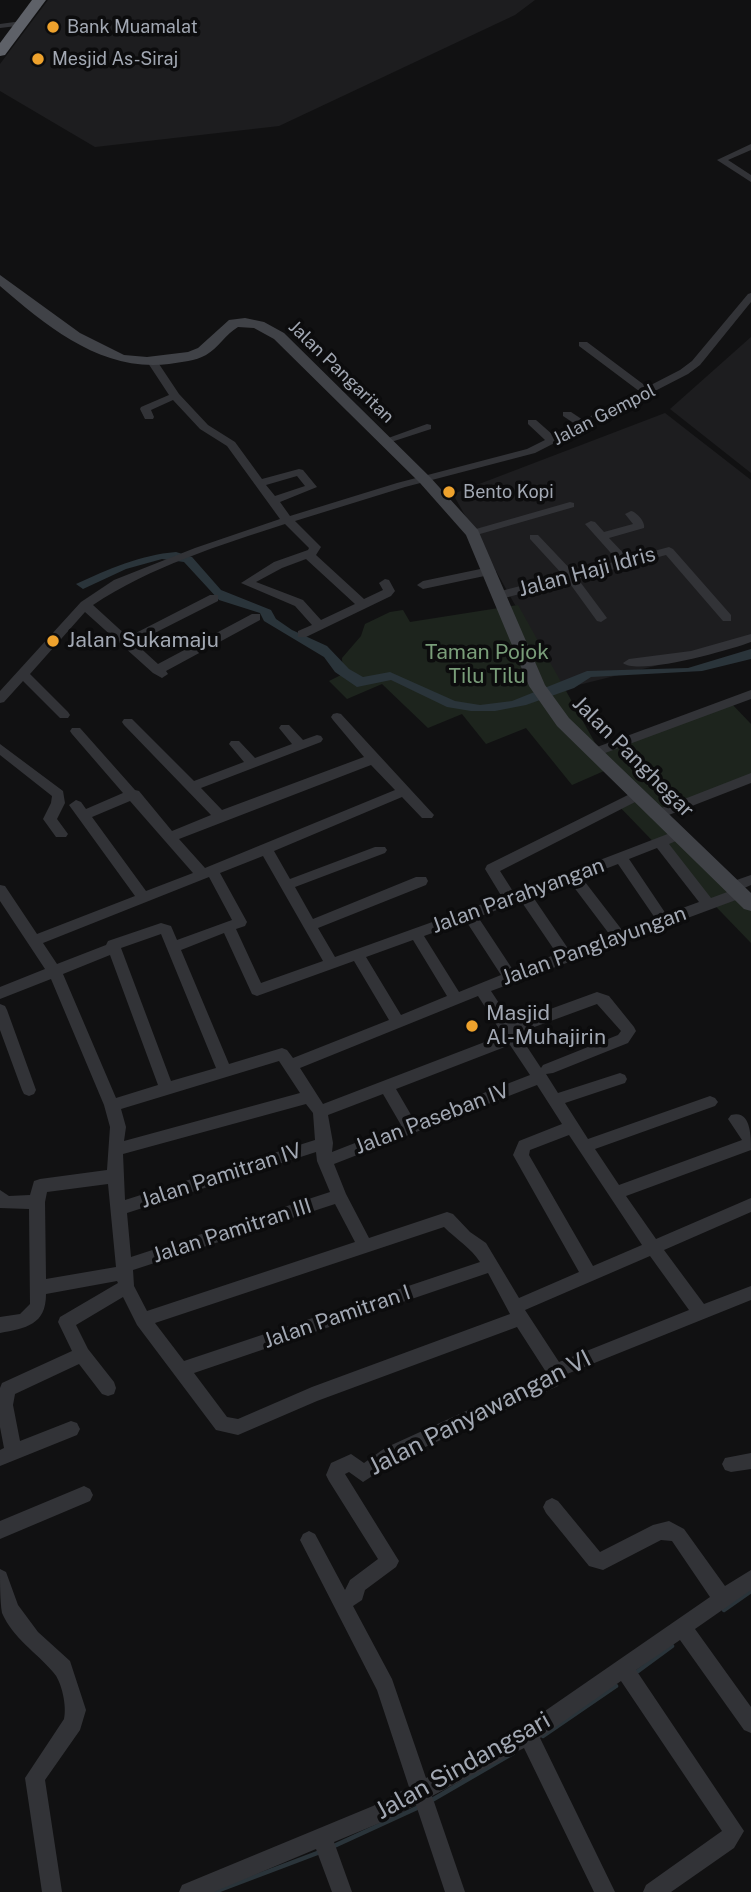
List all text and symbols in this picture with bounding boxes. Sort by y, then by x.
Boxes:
place label: Bank Muamalat [67,16,198,38]
marker: Bank Muamalat [45,19,61,35]
place label: Mesjid As-Siraj [52,48,178,70]
marker: Mesjid As-Siraj [30,51,46,67]
street label: Jalan Pangaritan [284,316,398,428]
street label: Jalan Gempol [549,380,659,450]
place label: Bento Kopi [463,481,554,503]
marker: Bento Kopi [441,484,457,500]
street label: Jalan Haji Idris [516,542,658,602]
place label: Jalan Sukamaju [67,628,219,654]
marker: Jalan Sukamaju [45,633,61,649]
park label: Taman Pojok Tilu Tilu [425,640,549,690]
street label: Jalan Panghegar [567,691,699,823]
street label: Jalan Parahyangan [428,853,608,939]
street label: Jalan Panglayungan [498,901,690,991]
place label: Masjid Al-Muhajirin [486,1001,606,1051]
marker: Masjid Al-Muhajirin [464,1018,480,1034]
street label: Jalan Paseban IV [351,1078,513,1160]
street label: Jalan Pamitran IV [137,1138,305,1214]
street label: Jalan Pamitran III [149,1193,315,1269]
street label: Jalan Pamitran I [260,1280,414,1354]
street label: Jalan Panyawangan VI [364,1344,596,1482]
street label: Jalan Sindangsari [371,1706,555,1826]

